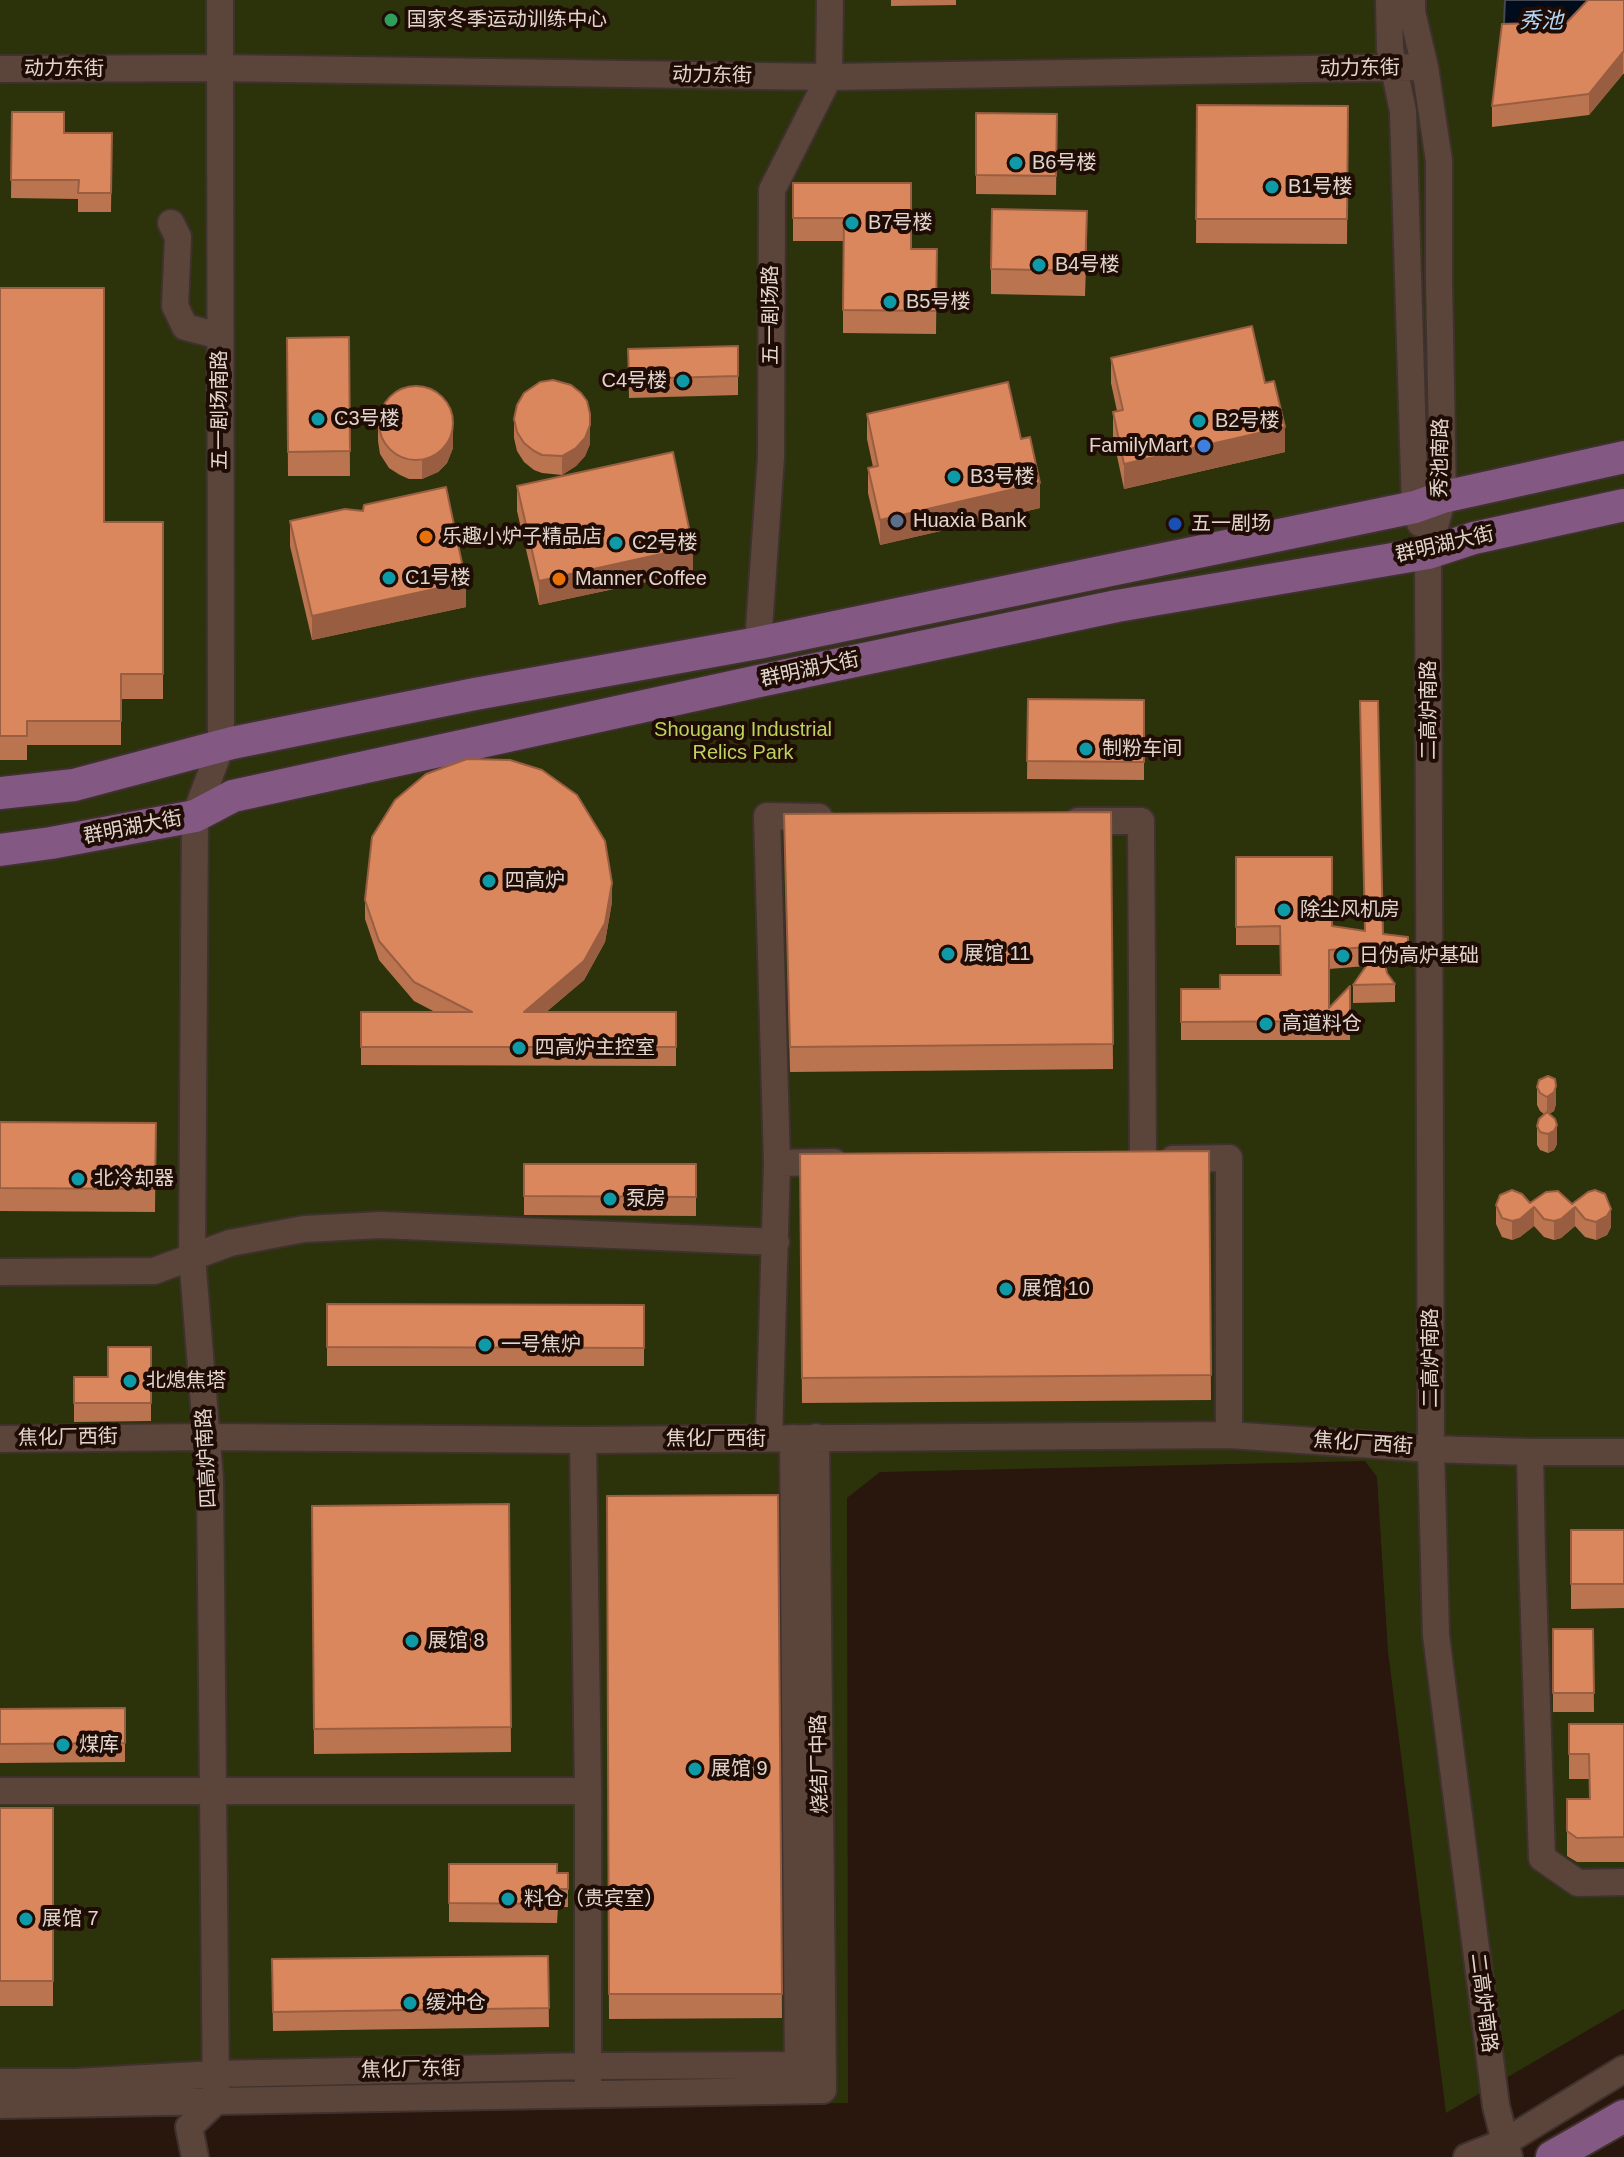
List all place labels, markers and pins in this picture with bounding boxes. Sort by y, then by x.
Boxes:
place label: 国家冬季运动训练中心 [407,8,607,32]
marker: 国家冬季运动训练中心 [382,11,400,29]
place label: B6号楼 [1032,151,1096,175]
marker: B6号楼 [1007,154,1025,172]
place label: B1号楼 [1288,175,1352,199]
marker: B1号楼 [1263,178,1281,196]
place label: B7号楼 [868,211,932,235]
marker: B7号楼 [843,214,861,232]
place label: B4号楼 [1055,253,1119,277]
marker: B4号楼 [1030,256,1048,274]
place label: B5号楼 [906,290,970,314]
marker: B5号楼 [881,293,899,311]
place label: C4号楼 [601,369,667,393]
marker: C4号楼 [674,372,692,390]
place label: C3号楼 [334,407,400,431]
place label: B2号楼 [1215,409,1279,433]
marker: C3号楼 [309,410,327,428]
marker: B2号楼 [1190,412,1208,430]
place label: FamilyMart [1089,434,1188,458]
marker: FamilyMart [1195,437,1213,455]
place label: B3号楼 [970,465,1034,489]
marker: B3号楼 [945,468,963,486]
place label: Huaxia Bank [913,509,1026,533]
marker: Huaxia Bank [888,512,906,530]
place label: 五一剧场 [1191,512,1271,536]
marker: 五一剧场 [1166,515,1184,533]
place label: 乐趣小炉子精品店 [442,525,602,549]
marker: 乐趣小炉子精品店 [417,528,435,546]
place label: C2号楼 [632,531,698,555]
marker: C2号楼 [607,534,625,552]
place label: C1号楼 [405,566,471,590]
place label: Manner Coffee [575,567,707,591]
marker: C1号楼 [380,569,398,587]
marker: Manner Coffee [550,570,568,588]
place label: 制粉车间 [1102,737,1182,761]
marker: 制粉车间 [1077,740,1095,758]
place label: 四高炉 [505,869,565,893]
marker: 四高炉 [480,872,498,890]
place label: 除尘风机房 [1300,898,1400,922]
marker: 除尘风机房 [1275,901,1293,919]
place label: 展馆 11 [964,942,1030,966]
place label: 日伪高炉基础 [1359,944,1479,968]
marker: 展馆 11 [939,945,957,963]
marker: 日伪高炉基础 [1334,947,1352,965]
place label: 高道料仓 [1282,1012,1362,1036]
marker: 高道料仓 [1257,1015,1275,1033]
place label: 四高炉主控室 [535,1036,655,1060]
marker: 四高炉主控室 [510,1039,528,1057]
place label: 北冷却器 [94,1167,174,1191]
marker: 北冷却器 [69,1170,87,1188]
place label: 泵房 [626,1187,666,1211]
marker: 泵房 [601,1190,619,1208]
place label: 展馆 10 [1022,1277,1090,1301]
marker: 展馆 10 [997,1280,1015,1298]
place label: 一号焦炉 [501,1333,581,1357]
marker: 一号焦炉 [476,1336,494,1354]
place label: 北熄焦塔 [146,1369,226,1393]
marker: 北熄焦塔 [121,1372,139,1390]
place label: 展馆 8 [428,1629,485,1653]
marker: 展馆 8 [403,1632,421,1650]
place label: 煤库 [79,1733,119,1757]
marker: 煤库 [54,1736,72,1754]
place label: 展馆 9 [711,1757,768,1781]
marker: 展馆 9 [686,1760,704,1778]
place label: 料仓（贵宾室） [524,1887,664,1911]
marker: 料仓（贵宾室） [499,1890,517,1908]
place label: 展馆 7 [42,1907,99,1931]
marker: 展馆 7 [17,1910,35,1928]
place label: 缓冲仓 [426,1991,486,2015]
marker: 缓冲仓 [401,1994,419,2012]

